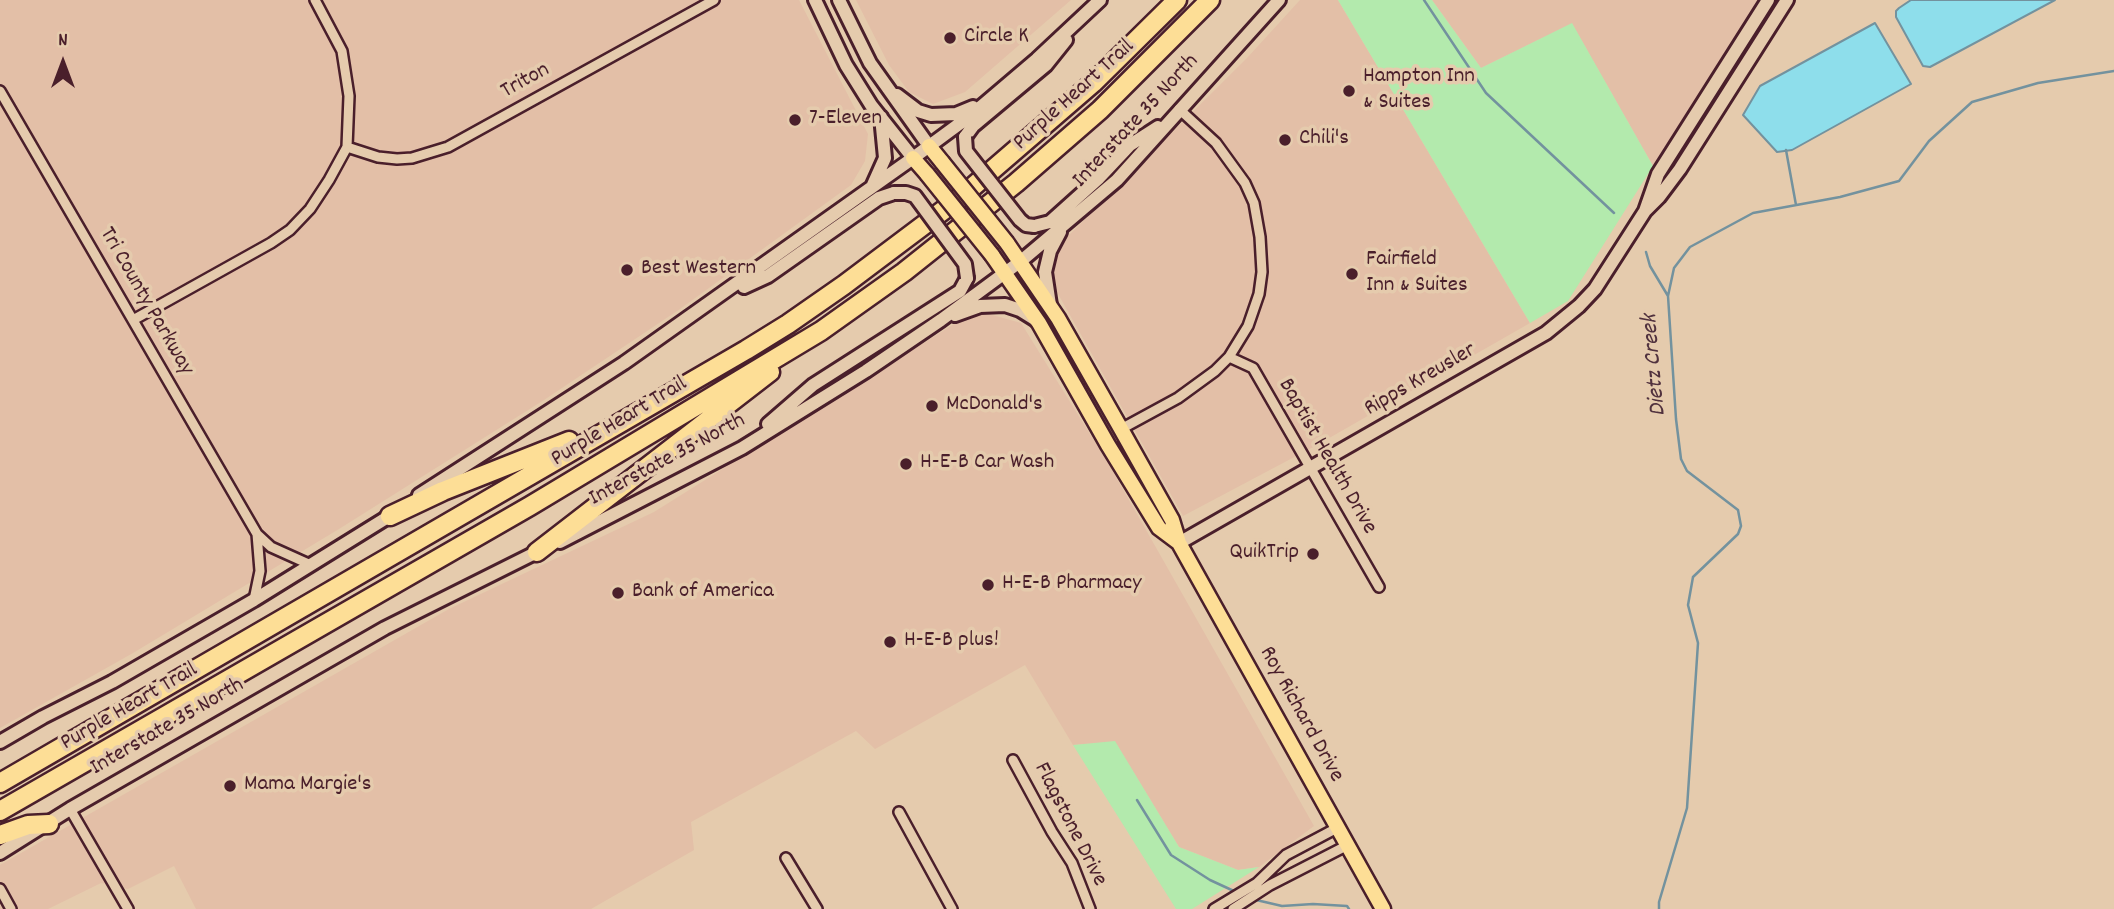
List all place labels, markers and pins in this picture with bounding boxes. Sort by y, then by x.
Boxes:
place label: Circle K [964,24,1029,52]
marker: Circle K [942,30,958,46]
place label: Hampton Inn & Suites [1363,64,1475,118]
marker: Hampton Inn & Suites [1341,83,1357,99]
place label: 7-Eleven [809,106,882,134]
marker: 7-Eleven [787,112,803,128]
place label: Chili's [1299,126,1349,154]
marker: Chili's [1277,132,1293,148]
place label: Fairfield Inn & Suites [1366,247,1468,301]
place label: Best Western [641,256,756,284]
marker: Best Western [619,262,635,278]
marker: Fairfield Inn & Suites [1344,266,1360,282]
place label: McDonald's [946,392,1043,420]
marker: McDonald's [924,398,940,414]
place label: H-E-B Car Wash [920,450,1054,478]
marker: H-E-B Car Wash [898,456,914,472]
place label: QuikTrip [1229,540,1299,568]
marker: QuikTrip [1305,546,1321,562]
place label: H-E-B Pharmacy [1002,571,1142,599]
marker: H-E-B Pharmacy [980,577,996,593]
place label: Bank of America [632,579,774,607]
marker: Bank of America [610,585,626,601]
place label: H-E-B plus! [904,628,999,656]
marker: H-E-B plus! [882,634,898,650]
place label: Mama Margie's [244,772,372,800]
marker: Mama Margie's [222,778,238,794]

